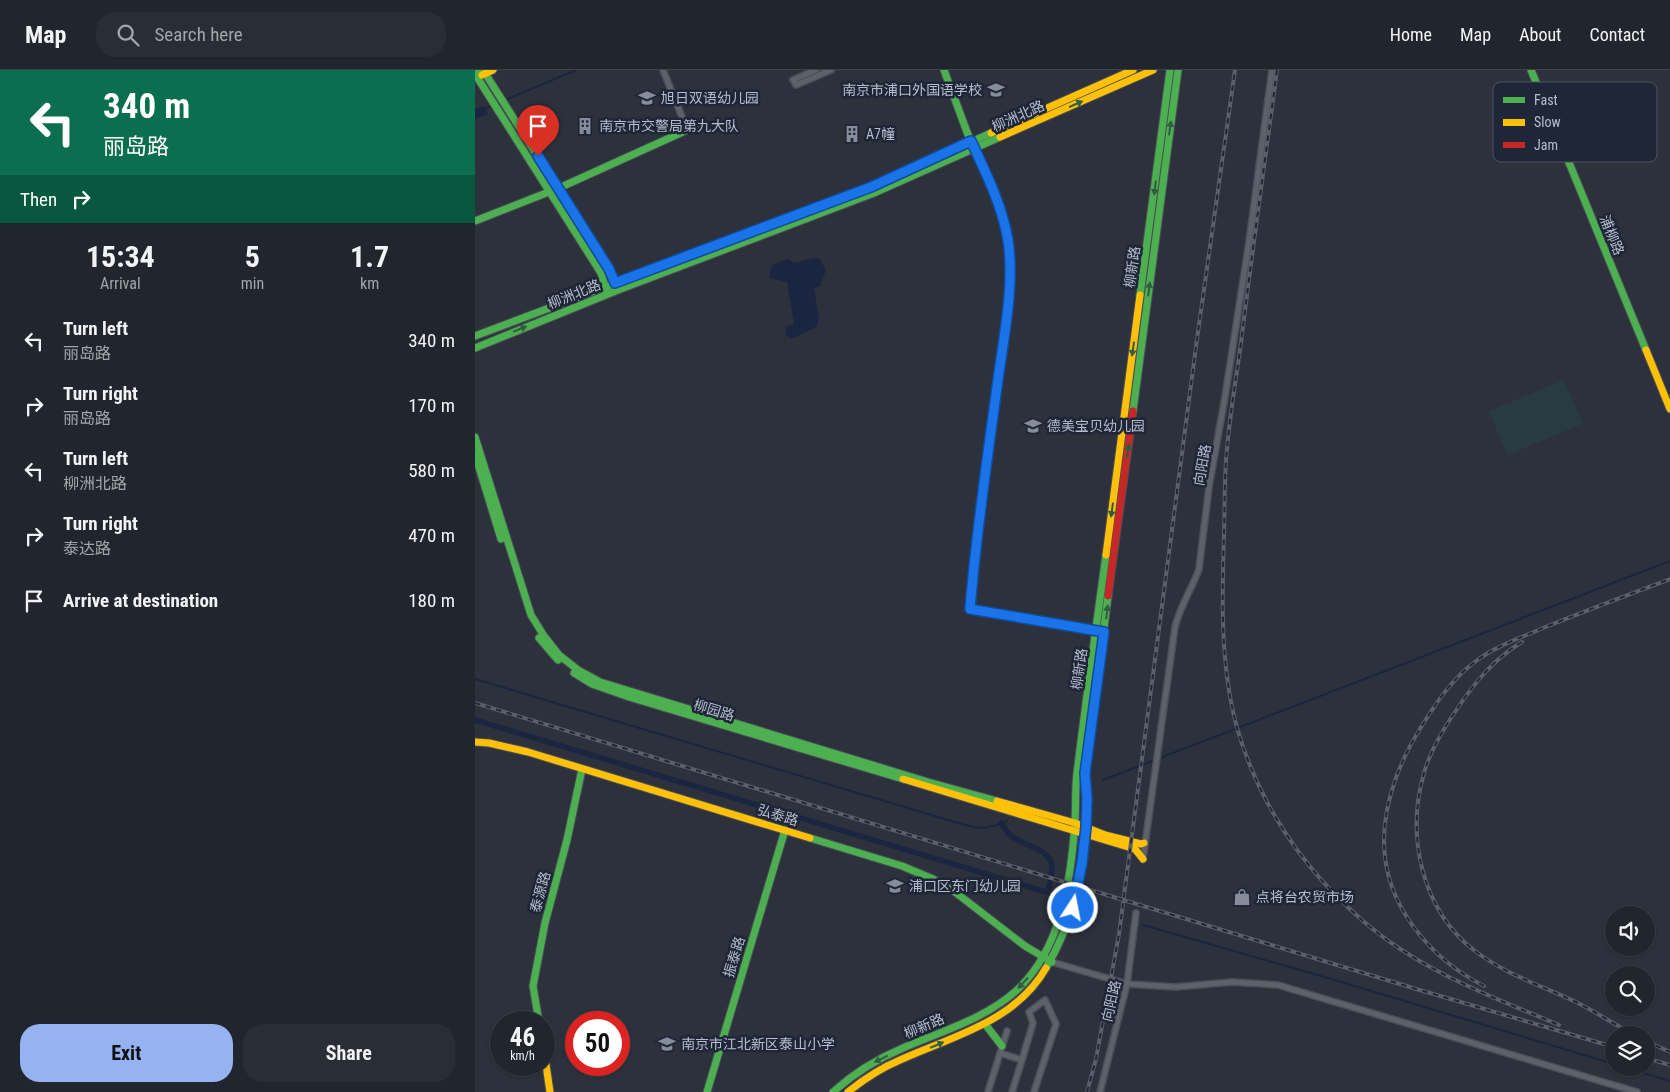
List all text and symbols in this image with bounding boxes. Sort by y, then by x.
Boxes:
search box [96,12,446,57]
text: Map [25,21,66,49]
icon: search [114,21,142,49]
text: Search here [154,23,243,46]
text: Home [1390,24,1432,45]
text: Map [1460,24,1491,45]
text: About [1519,24,1561,45]
text: Contact [1589,24,1645,45]
school or university icon: 南京市浦口外国语学校 [986,80,1006,100]
place label: 南京市浦口外国语学校 [842,82,982,98]
legend [1493,82,1657,162]
text: 340 m [103,86,190,127]
school or university icon: 旭日双语幼儿园 [637,88,657,108]
icon: left [20,90,85,155]
place label: 旭日双语幼儿园 [661,90,759,106]
text: Fast [1534,92,1558,108]
street label: 柳洲北路 [989,97,1047,135]
one-way arrow [1069,99,1083,107]
pin [517,105,559,156]
icon: arrive [524,112,552,140]
text: Slow [1534,114,1561,130]
building icon: 南京市交警局第九大队 [575,116,595,136]
place label: 南京市交警局第九大队 [599,118,739,134]
one-way arrow [1166,120,1174,136]
building icon: A7幢 [842,124,862,144]
place label: A7幢 [866,126,895,142]
text: 丽岛路 [103,134,169,159]
text: Jam [1534,137,1558,153]
one-way arrow [1151,180,1159,196]
icon: right [67,185,95,213]
text: Then [20,188,57,211]
street label: 浦柳路 [1597,213,1627,257]
text: 15:34 [86,239,155,274]
text: 5 [245,239,260,274]
text: 1.7 [350,239,389,274]
street label: 柳新路 [1121,245,1143,289]
text: Arrival [100,274,141,293]
text: min [241,274,264,293]
text: km [360,274,379,293]
street label: 柳洲北路 [545,276,603,312]
one-way arrow [1145,281,1153,297]
text: Turn left [63,317,128,340]
one-way arrow [513,325,527,333]
icon: left [20,327,48,355]
text: 340 m [408,329,455,352]
one-way arrow [1129,341,1137,357]
text: 丽岛路 [63,344,111,363]
text: Turn right [63,382,138,405]
icon: right [20,392,48,420]
text: 170 m [408,394,455,417]
text: 丽岛路 [63,409,111,428]
school or university icon: 德美宝贝幼儿园 [1023,416,1043,436]
place label: 德美宝贝幼儿园 [1047,418,1145,434]
one-way arrow [1124,442,1132,458]
street label: 向阳路 [1190,443,1214,487]
text: Turn left [63,447,128,470]
icon: left [20,457,48,485]
text: 580 m [408,459,455,482]
text: 柳洲北路 [63,474,127,493]
one-way arrow [1108,502,1116,518]
text: Turn right [63,512,138,535]
icon: right [20,522,48,550]
text: 470 m [408,524,455,547]
text: 泰达路 [63,539,111,558]
icon: arrive [20,587,48,615]
text: Arrive at destination [63,589,218,612]
text: 180 m [408,589,455,612]
one-way arrow [1103,603,1111,619]
street label: 柳新路 [1068,647,1090,691]
street label: 柳园路 [692,696,736,724]
street label: 弘泰路 [756,801,800,829]
street label: 泰源路 [527,870,553,914]
school or university icon: 浦口区东门幼儿园 [885,876,905,896]
place label: 浦口区东门幼儿园 [909,878,1021,894]
position arrow [1046,881,1098,933]
shop icon: 点将台农贸市场 [1232,887,1252,907]
place label: 点将台农贸市场 [1256,889,1354,905]
map controls [1605,906,1655,1076]
button: sound [1605,906,1655,956]
street label: 振泰路 [720,935,748,979]
button: search [1605,966,1655,1016]
one-way arrow [1017,977,1029,989]
street label: 向阳路 [1098,979,1124,1023]
street label: 柳新路 [902,1010,946,1042]
speed limit sign: 50 [565,1011,630,1076]
text: 46 [510,1023,535,1052]
button: Exit [20,1024,233,1082]
button: Share [243,1024,455,1082]
button: layers [1605,1026,1655,1076]
school or university icon: 南京市江北新区泰山小学 [657,1034,677,1054]
place label: 南京市江北新区泰山小学 [681,1036,835,1052]
one-way arrow [930,1040,944,1048]
text: km/h [510,1049,535,1063]
one-way arrow [874,1055,888,1063]

